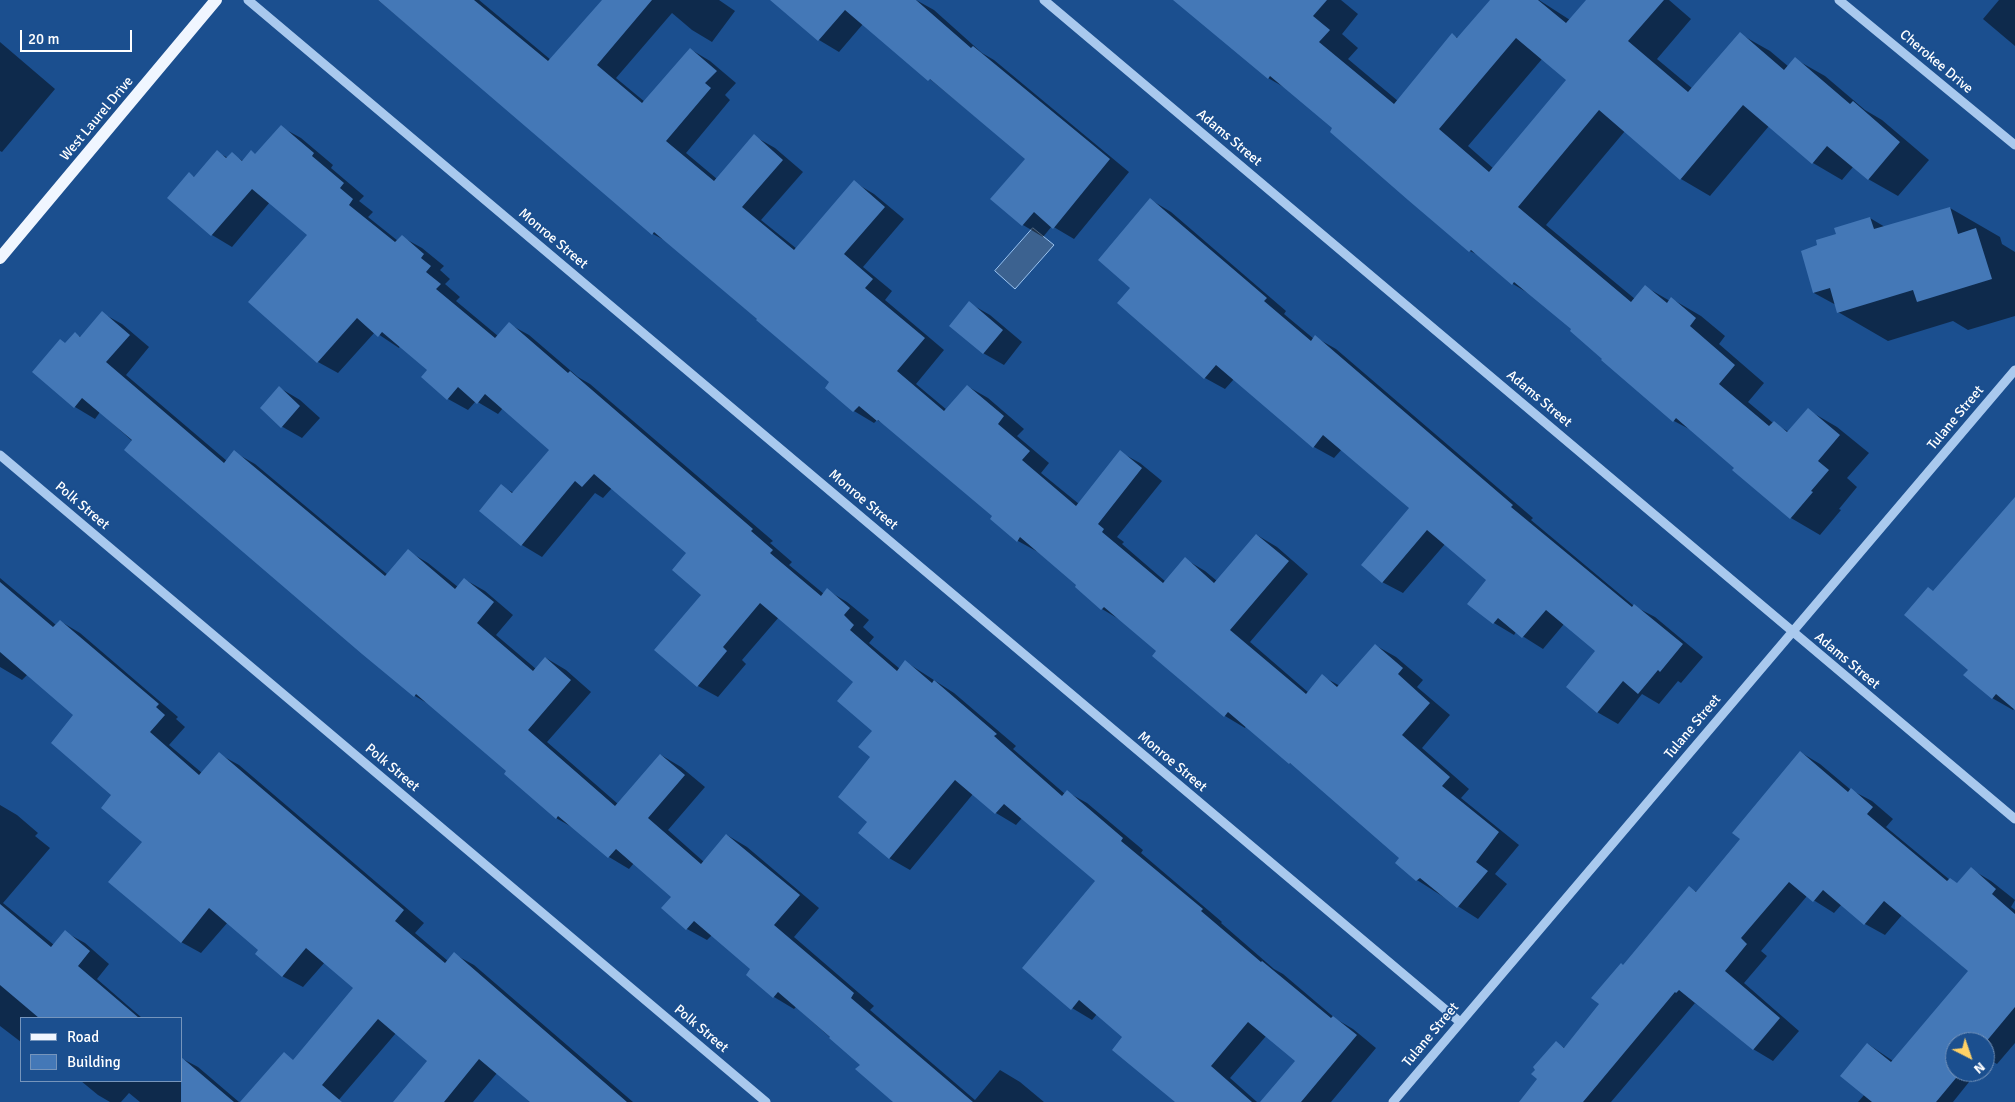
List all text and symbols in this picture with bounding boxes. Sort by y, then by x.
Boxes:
scale bar [22,20,135,52]
street label: Cherokee Drive [1896,27,1976,97]
text: 20 m [28,30,59,48]
street label: West Laurel Drive [57,73,137,165]
street label: Adams Street [1193,106,1265,170]
street label: Monroe Street [515,205,591,273]
street label: Adams Street [1503,367,1575,431]
street label: Tulane Street [1924,382,1988,454]
street label: Monroe Street [825,466,901,534]
street label: Polk Street [52,479,112,533]
street label: Adams Street [1811,629,1883,693]
street label: Tulane Street [1661,691,1725,763]
street label: Monroe Street [1134,728,1210,796]
street label: Polk Street [362,741,422,795]
street label: Tulane Street [1399,999,1463,1071]
street label: Polk Street [671,1002,731,1056]
legend [20,1017,182,1082]
text: Road [67,1028,99,1046]
north arrow [1945,1032,1995,1082]
text: Building [67,1053,121,1071]
text: N [1970,1058,1989,1078]

